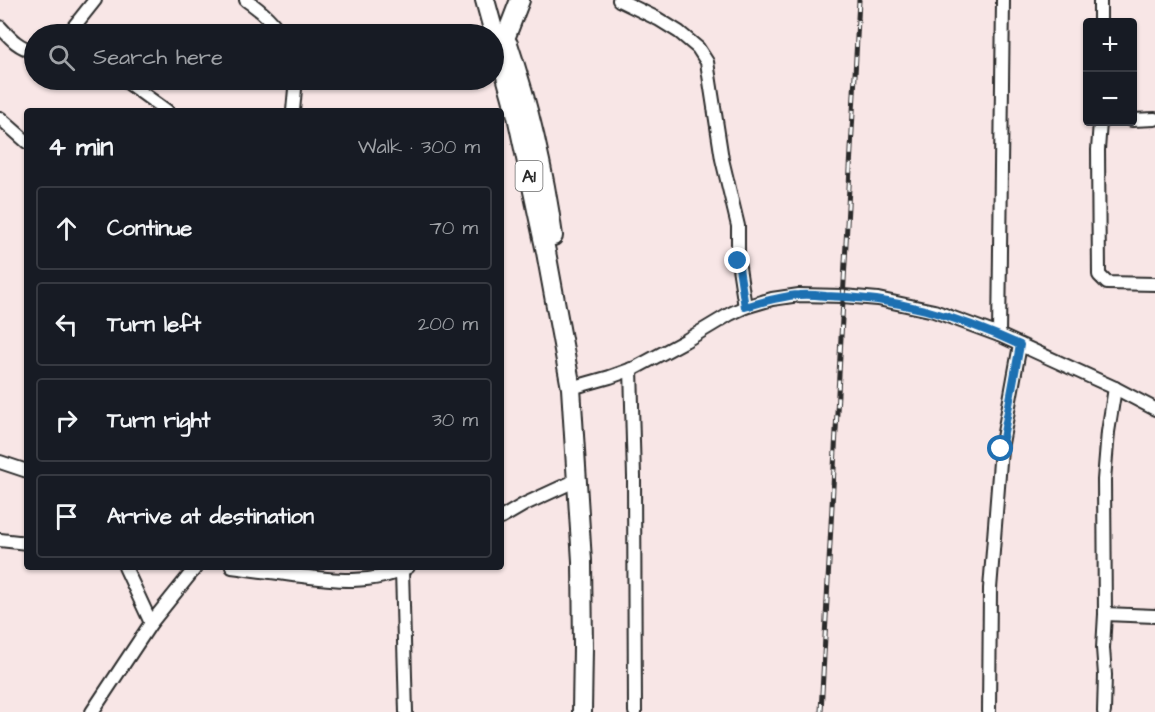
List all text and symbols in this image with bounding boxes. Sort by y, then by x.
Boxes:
map controls [1083,18,1137,126]
button: + [1083,18,1137,72]
search box [24,24,504,90]
icon: search [45,41,78,74]
text: Search here [93,42,223,73]
button: − [1083,72,1137,126]
text: 4 min [48,129,113,165]
text: Walk · 300 m [358,133,480,161]
road number: A1 [516,161,542,191]
icon: ahead [50,212,83,245]
text: Continue [107,213,192,244]
text: 70 m [430,214,478,242]
route end [724,247,750,273]
icon: left [50,308,83,341]
text: Turn left [107,309,201,340]
text: 200 m [418,310,478,338]
icon: right [50,404,83,437]
text: Turn right [107,405,210,436]
text: 30 m [432,406,478,434]
route start [987,435,1013,461]
icon: arrive [50,500,83,533]
text: Arrive at destination [107,501,314,532]

